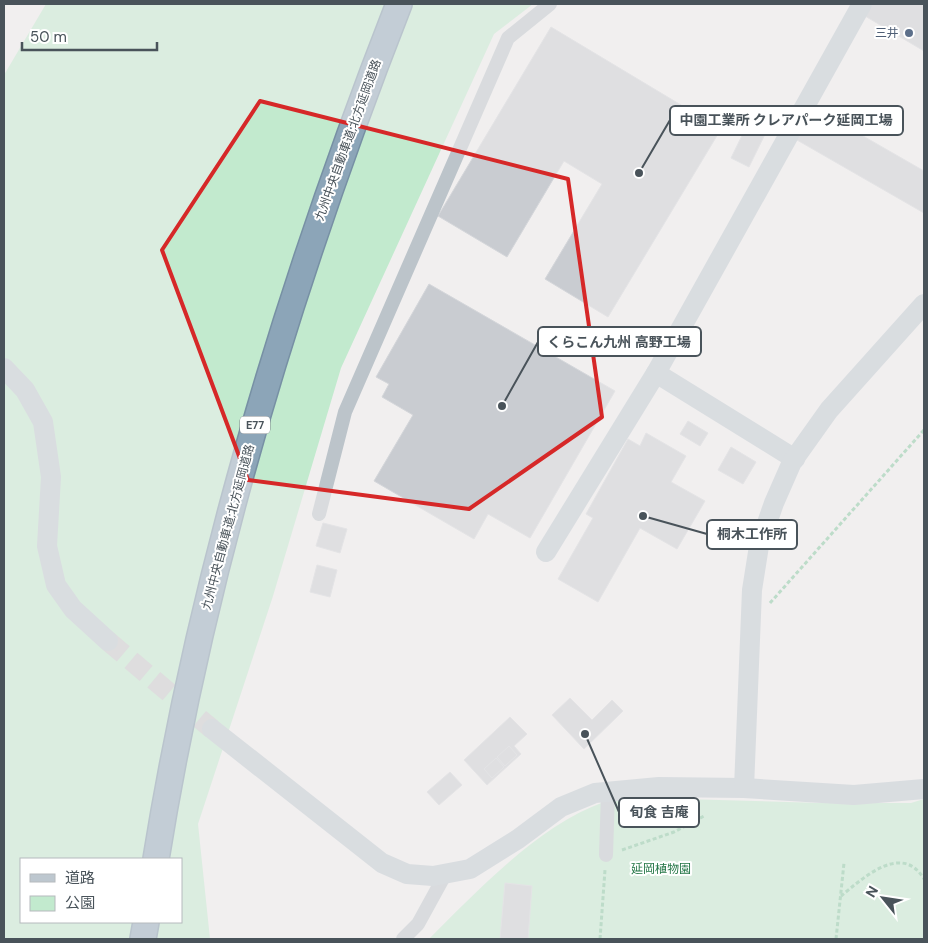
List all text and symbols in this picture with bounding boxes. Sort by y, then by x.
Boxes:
scale bar [22,20,158,52]
place label: 三井 [875,25,899,41]
text: 50 m [30,27,67,47]
marker: 三井 [903,27,915,39]
street label: 九州中央自動車道;北方延岡道路 [311,57,385,223]
callout: 中園工業所 クレアパーク延岡工場 [670,106,903,135]
text: 中園工業所 クレアパーク延岡工場 [679,111,893,129]
callout: くらこん九州 高野工場 [538,327,701,356]
text: くらこん九州 高野工場 [547,333,691,351]
road number: E77 [240,416,270,434]
street label: 九州中央自動車道;北方延岡道路 [198,442,258,612]
callout: 桐木工作所 [707,520,797,549]
text: 桐木工作所 [717,525,787,543]
callout: 旬食 吉庵 [619,798,699,827]
text: 旬食 吉庵 [629,803,689,821]
legend [20,858,182,923]
park label: 延岡植物園 [631,861,691,877]
text: 道路 [65,868,95,888]
north arrow [858,873,908,923]
text: N [861,883,882,900]
text: 公園 [65,893,95,913]

